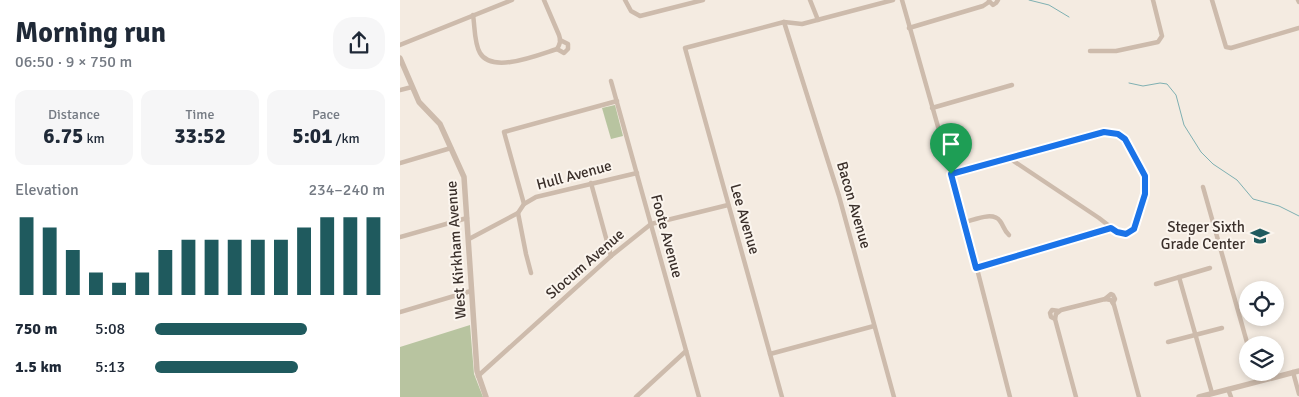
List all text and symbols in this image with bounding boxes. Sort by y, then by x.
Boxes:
text: Morning run [15,16,166,50]
button: share [333,17,385,69]
text: 06:50 · 9 × 750 m [15,52,132,72]
text: Distance [48,106,100,123]
text: Time [186,106,214,123]
text: Pace [312,106,340,123]
text: 6.75 [43,123,83,149]
text: 33:52 [174,123,226,149]
text: 5:01 [292,123,333,149]
pin [930,123,972,174]
text: km [83,130,105,147]
text: /km [333,130,360,147]
icon: arrive [937,130,965,158]
street label: Hull Avenue [534,156,614,194]
street label: Bacon Avenue [833,159,875,251]
text: Elevation [15,180,79,200]
text: 234–240 m [308,180,385,200]
street label: West Kirkham Avenue [442,180,470,320]
street label: Lee Avenue [726,182,764,256]
street label: Foote Avenue [647,192,687,280]
place label: Steger Sixth Grade Center [1161,218,1245,253]
street label: Slocum Avenue [542,225,628,303]
school or university icon: Steger Sixth Grade Center [1249,225,1271,247]
map controls [1239,281,1284,381]
button: locate [1239,281,1284,326]
text: 750 m [15,319,57,339]
text: 5:08 [95,319,125,339]
button: layers [1239,336,1284,381]
text: 1.5 km [15,357,62,377]
text: 5:13 [95,357,125,377]

